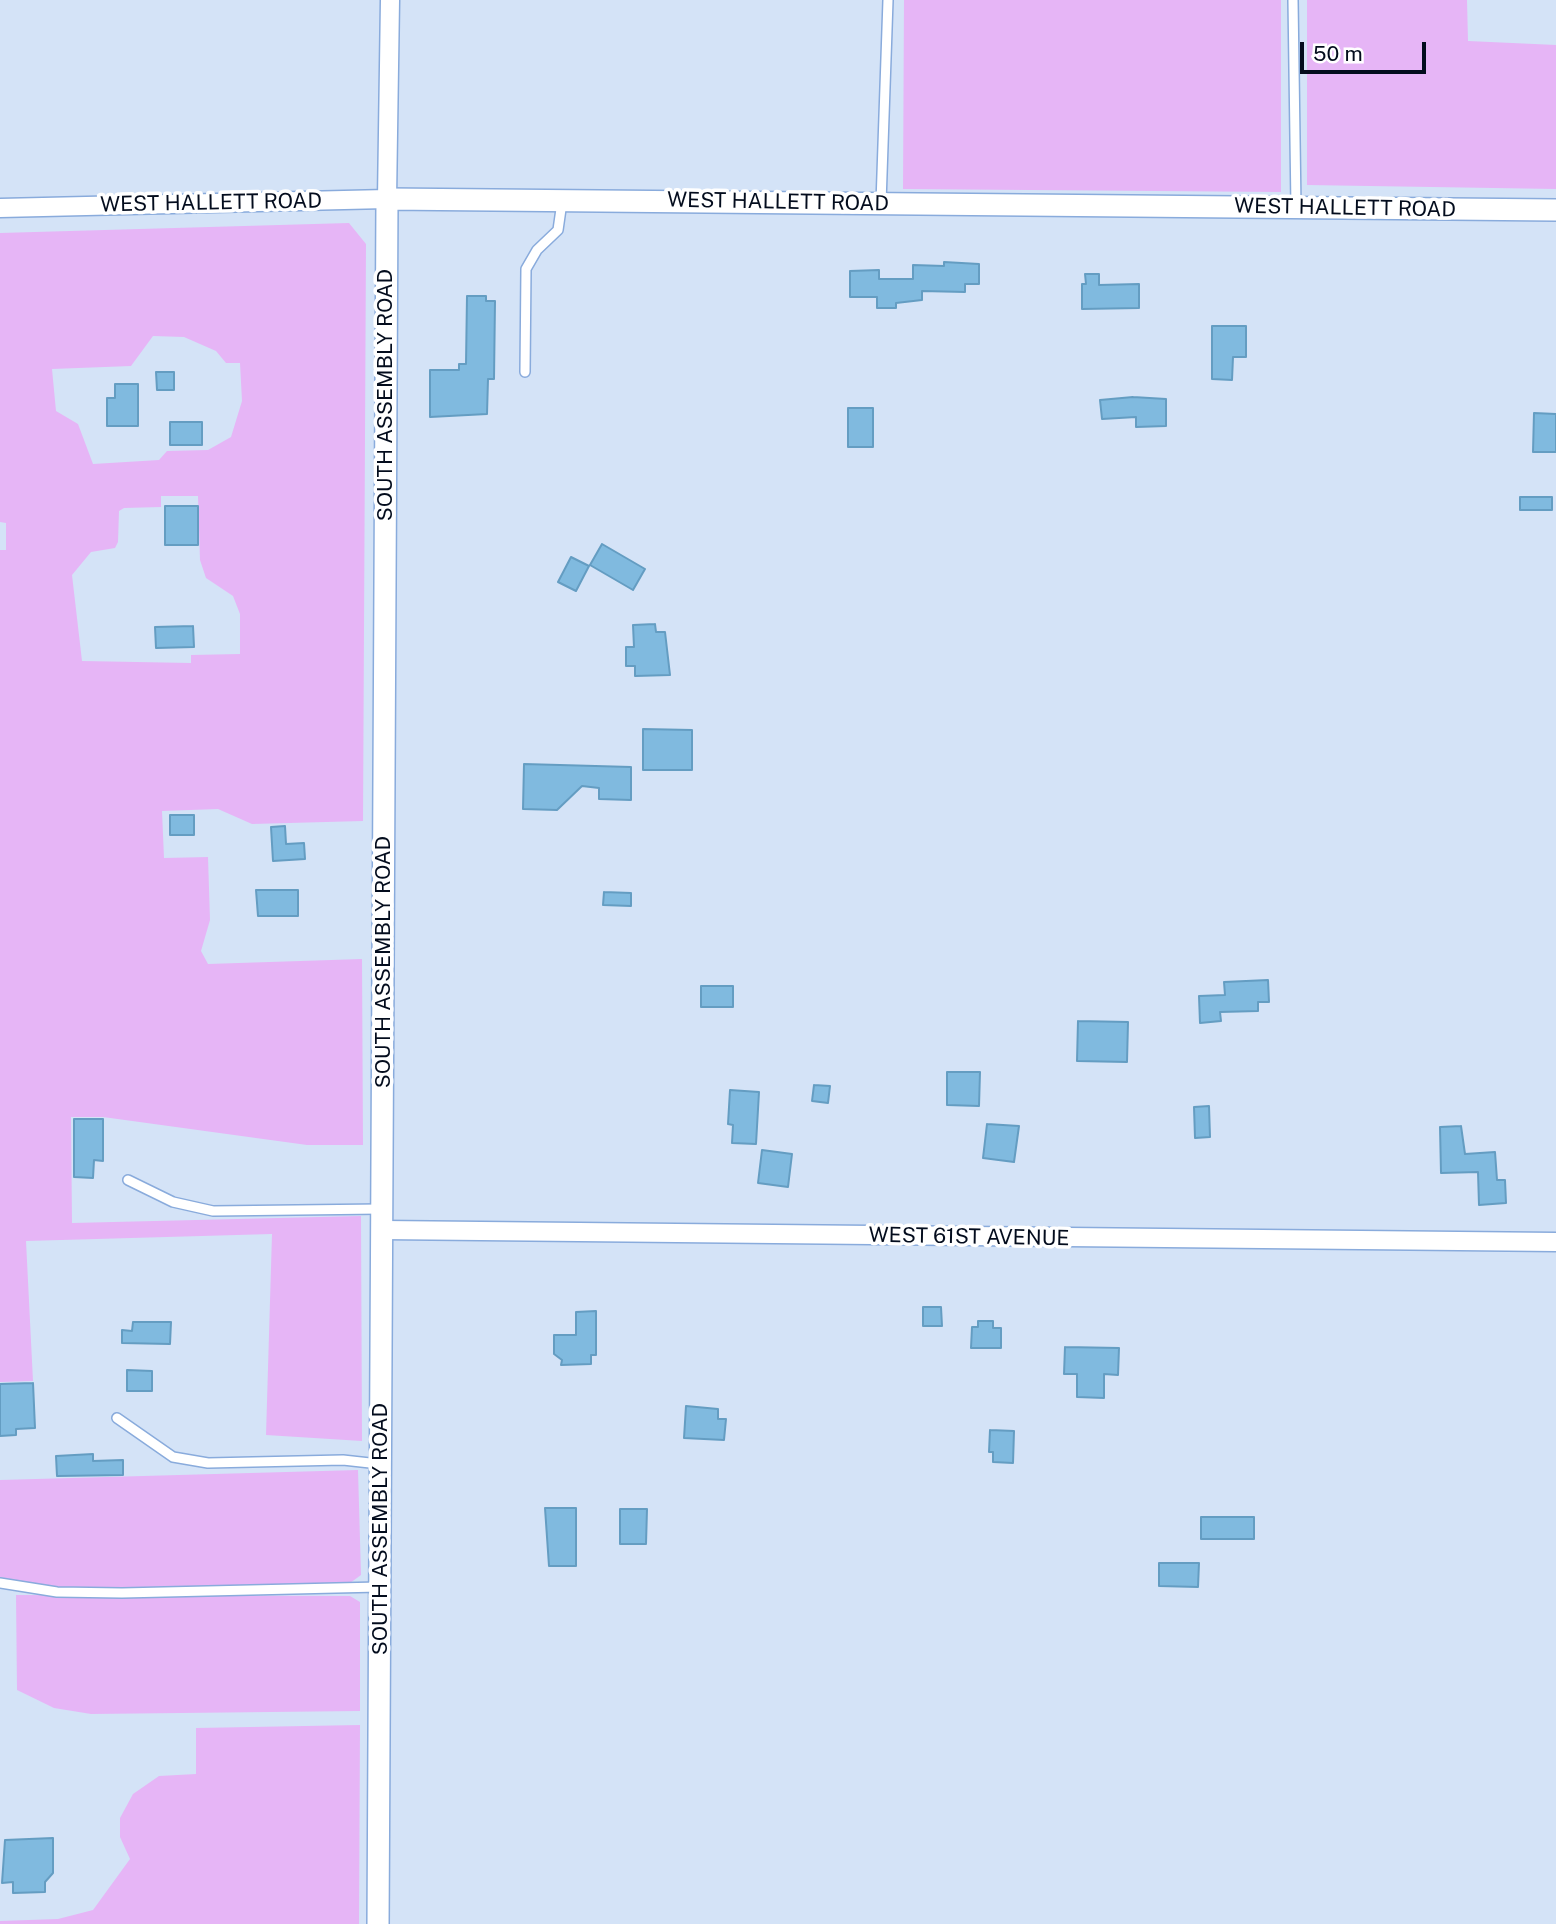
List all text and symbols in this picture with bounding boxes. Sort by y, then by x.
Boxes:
scale bar [1304,28,1430,72]
text: 50 m [1313,41,1363,66]
street label: WEST HALLETT ROAD [667,187,889,217]
street label: WEST HALLETT ROAD [100,188,322,218]
street label: WEST HALLETT ROAD [1234,193,1456,223]
street label: SOUTH ASSEMBLY ROAD [373,269,399,521]
street label: SOUTH ASSEMBLY ROAD [371,836,397,1088]
street label: WEST 61ST AVENUE [868,1223,1070,1251]
street label: SOUTH ASSEMBLY ROAD [368,1403,394,1655]

